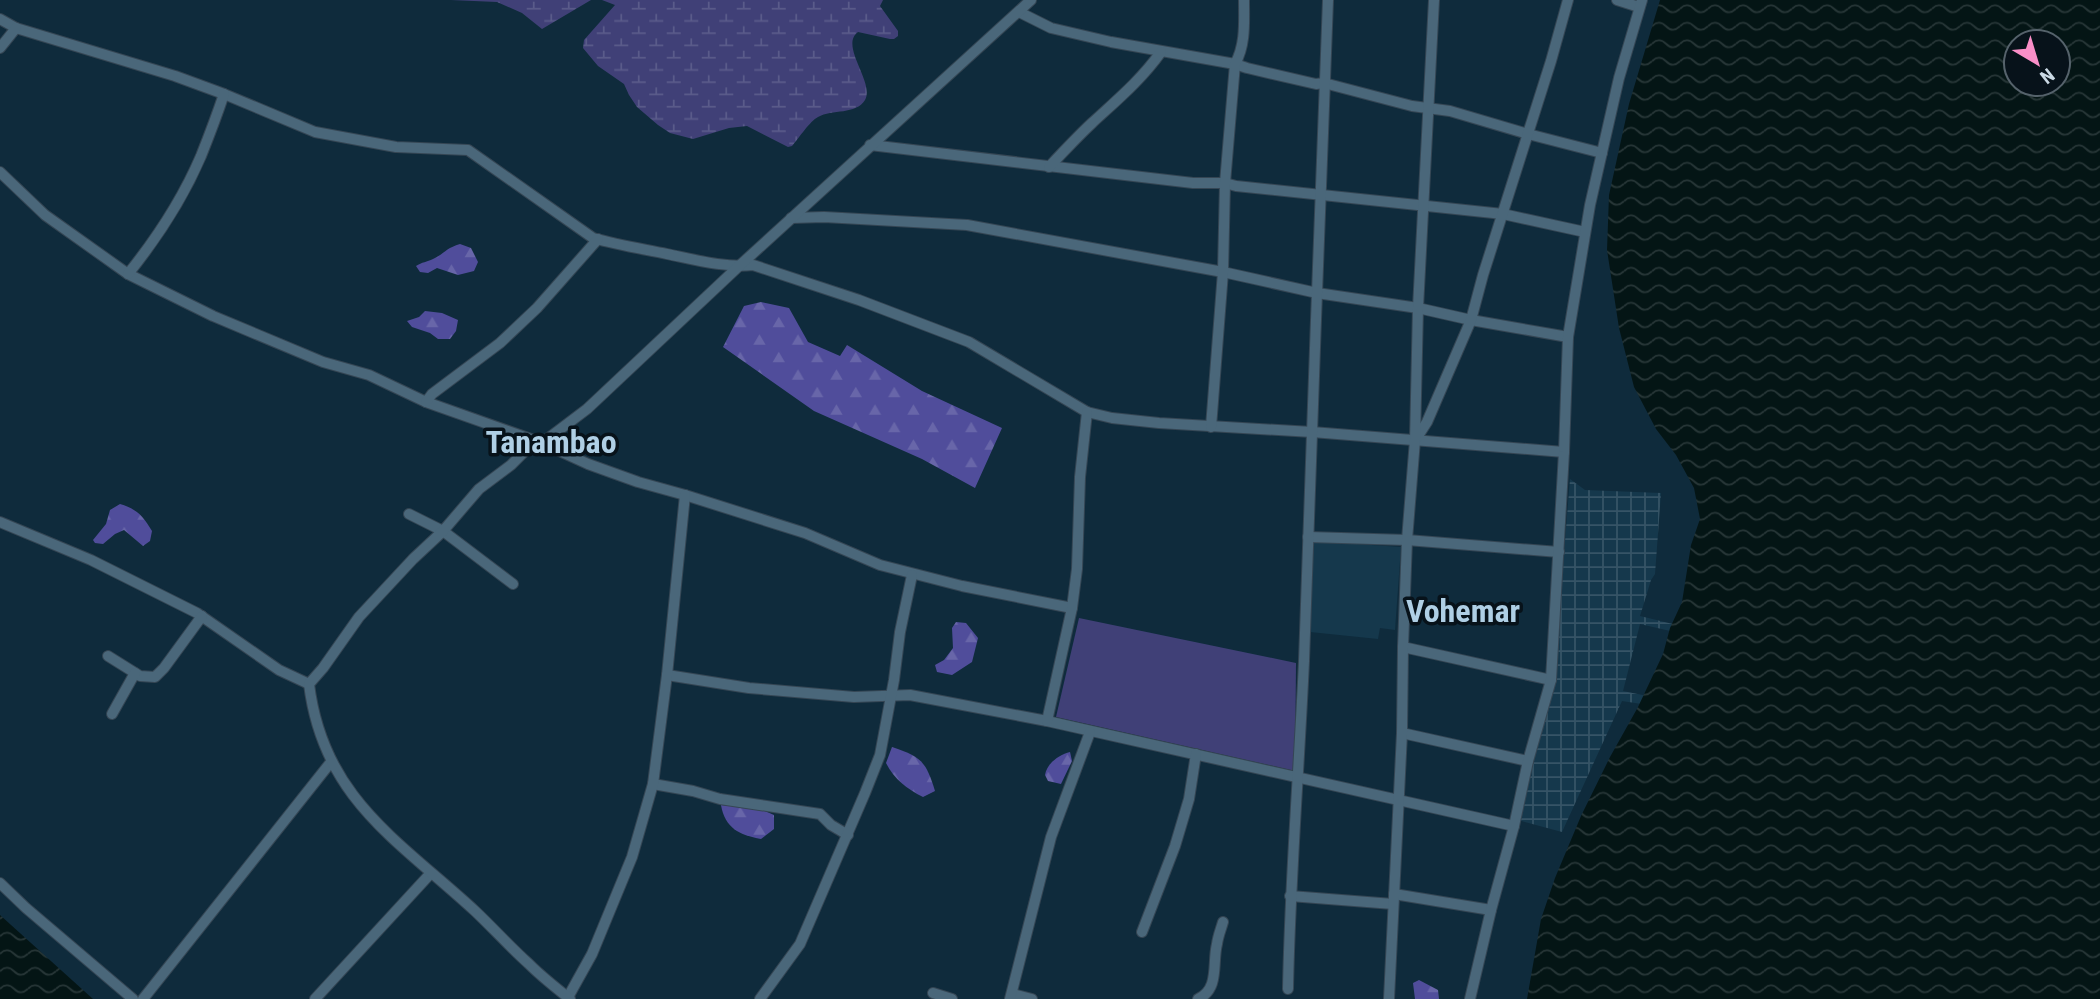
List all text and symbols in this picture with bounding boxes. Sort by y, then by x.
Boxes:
north arrow [2002,28,2072,98]
text: N [2035,63,2059,89]
district label: Tanambao [485,423,617,461]
district label: Vohemar [1406,592,1520,630]

